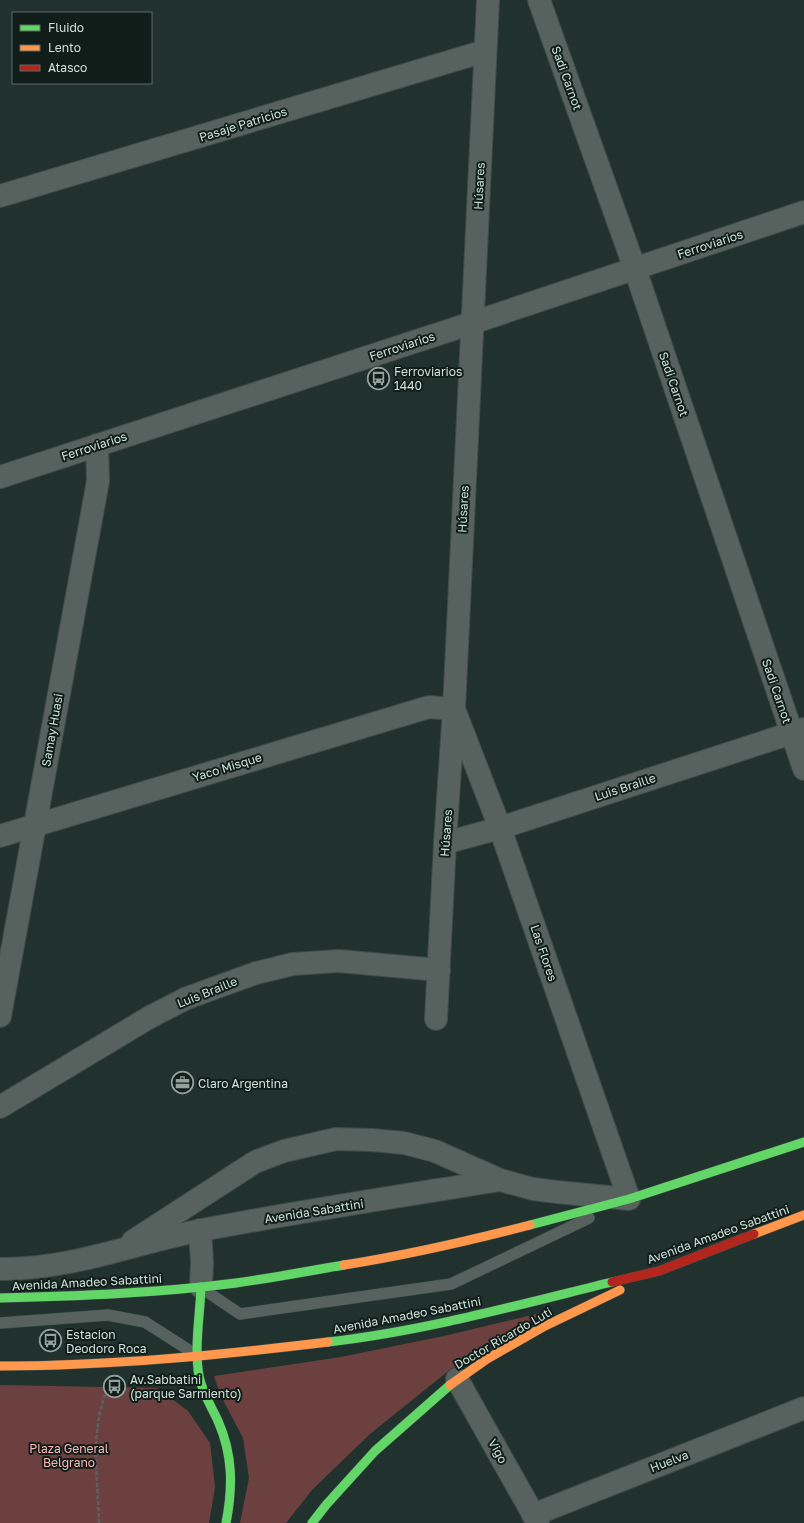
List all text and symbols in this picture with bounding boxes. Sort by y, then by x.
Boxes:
legend [12,12,152,84]
text: Fluido [48,20,84,35]
text: Lento [48,40,81,55]
street label: Sadi Carnot [548,44,586,112]
text: Atasco [48,60,87,75]
street label: Pasaje Patricios [197,103,289,145]
street label: Húsares [470,162,488,210]
street label: Ferroviarios [675,226,745,262]
street label: Ferroviarios [367,328,437,364]
street label: Sadi Carnot [656,350,692,418]
place label: Ferroviarios 1440 [394,364,462,393]
bus stop icon: Ferroviarios 1440 [366,365,392,391]
street label: Ferroviarios [59,428,129,464]
street label: Húsares [454,485,472,533]
street label: Sadi Carnot [759,657,795,725]
street label: Samay Huasi [38,692,66,768]
street label: Yaco Misque [190,749,264,785]
street label: Luis Braille [592,770,658,804]
street label: Húsares [437,809,455,857]
street label: Las Flores [527,923,561,983]
street label: Luis Braille [175,973,239,1011]
office icon: Claro Argentina [170,1070,196,1096]
place label: Claro Argentina [198,1076,288,1091]
street label: Avenida Sabattini [263,1196,365,1226]
street label: Avenida Amadeo Sabattini [645,1201,791,1267]
street label: Avenida Amadeo Sabattini [12,1271,162,1293]
street label: Avenida Amadeo Sabattini [332,1293,482,1337]
street label: Doctor Ricardo Luti [451,1304,555,1372]
place label: Estacion Deodoro Roca [66,1327,146,1356]
bus stop icon: Estacion Deodoro Roca [37,1328,63,1354]
place label: Av.Sabbatini (parque Sarmiento) [130,1372,242,1401]
bus stop icon: Av.Sabbatini (parque Sarmiento) [101,1373,127,1399]
street label: Vigo [485,1436,511,1466]
park label: Plaza General Belgrano [29,1441,109,1470]
street label: Huelva [648,1447,690,1475]

